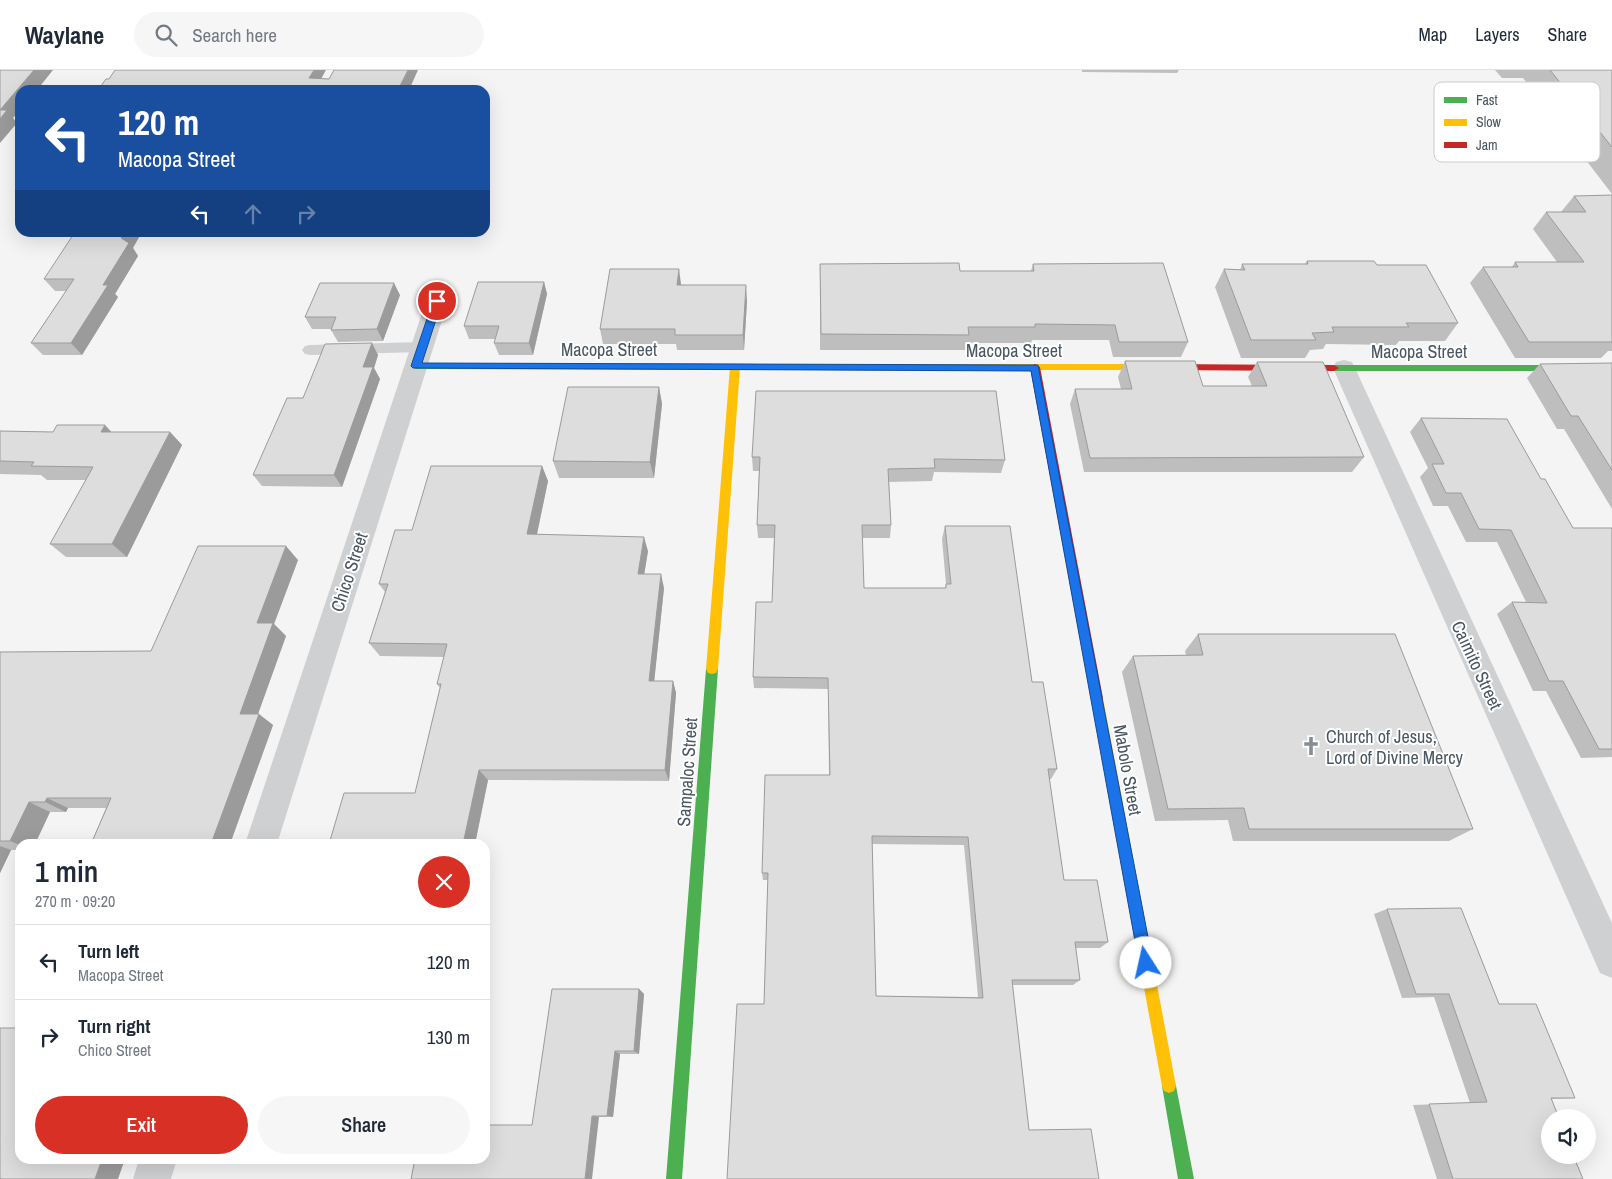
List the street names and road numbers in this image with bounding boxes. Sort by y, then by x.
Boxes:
street label: Macopa Street [561,337,657,362]
street label: Macopa Street [966,338,1062,363]
street label: Macopa Street [1371,339,1467,364]
street label: Chico Street [324,529,374,615]
street label: Caimito Street [1446,617,1508,713]
street label: Sampaloc Street [671,717,703,827]
street label: Mabolo Street [1108,723,1148,817]

